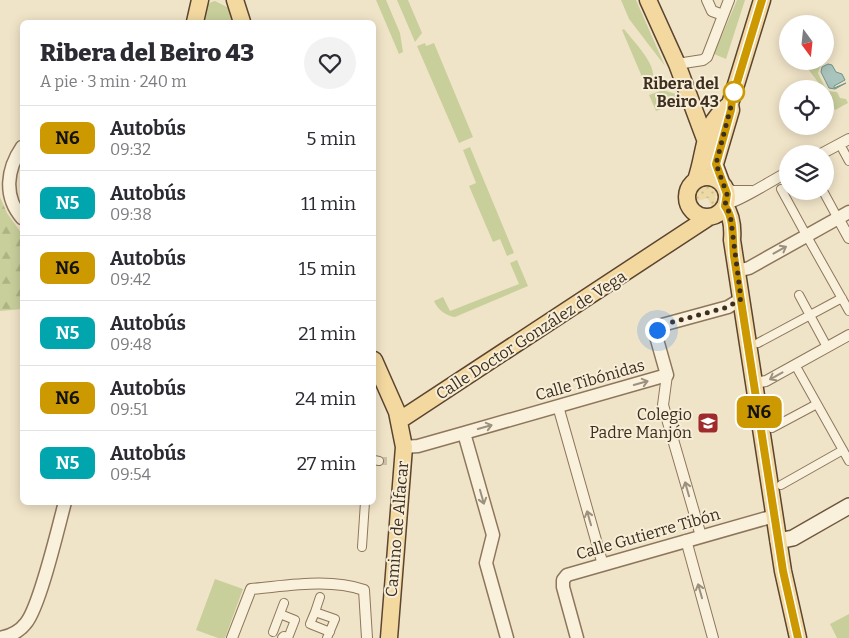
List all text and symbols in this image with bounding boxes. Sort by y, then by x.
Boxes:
north arrow [779,15,834,70]
map controls [779,15,834,200]
button: heart [304,37,356,89]
text: Ribera del Beiro 43 [40,39,254,67]
text: A pie · 3 min · 240 m [40,72,186,91]
place label: Ribera del Beiro 43 [643,74,719,111]
button: locate [779,80,834,135]
marker: Ribera del Beiro 43 [723,81,745,103]
text: Autobús [110,117,186,140]
text: N6 [55,127,80,149]
text: 5 min [306,127,356,150]
text: 09:32 [110,140,151,159]
button: layers [779,145,834,200]
text: Autobús [110,182,186,205]
text: N5 [56,192,79,214]
text: 11 min [301,192,356,215]
text: 09:38 [110,205,152,224]
one-way arrow [773,245,787,255]
text: Autobús [110,247,186,270]
text: N6 [55,257,80,279]
text: 15 min [299,257,356,280]
street label: Calle Doctor González de Vega [432,266,630,404]
text: 09:42 [110,270,151,289]
text: Autobús [110,312,186,335]
your location [645,318,670,343]
text: N5 [56,322,79,344]
text: 21 min [298,322,356,345]
text: 09:48 [110,335,152,354]
street label: Calle Tibónidas [533,355,647,405]
one-way arrow [768,371,783,381]
text: Autobús [110,377,186,400]
one-way arrow [633,377,649,387]
text: N6 [55,387,80,409]
text: 24 min [295,387,356,410]
line badge: N6 [736,396,782,428]
text: 09:51 [110,400,148,419]
text: N6 [747,401,771,423]
place label: Colegio Padre Manjón [589,405,692,442]
school or university icon: Colegio Padre Manjón [696,411,720,435]
one-way arrow [476,422,492,432]
text: Autobús [110,442,186,465]
text: N5 [56,452,79,474]
text: 27 min [297,452,356,475]
street label: Camino de Alfacar [382,460,412,598]
text: 09:54 [110,465,151,484]
one-way arrow [682,481,692,497]
one-way arrow [478,489,487,505]
street label: Calle Gutierre Tibón [574,504,722,564]
one-way arrow [584,510,594,526]
one-way arrow [695,583,704,599]

